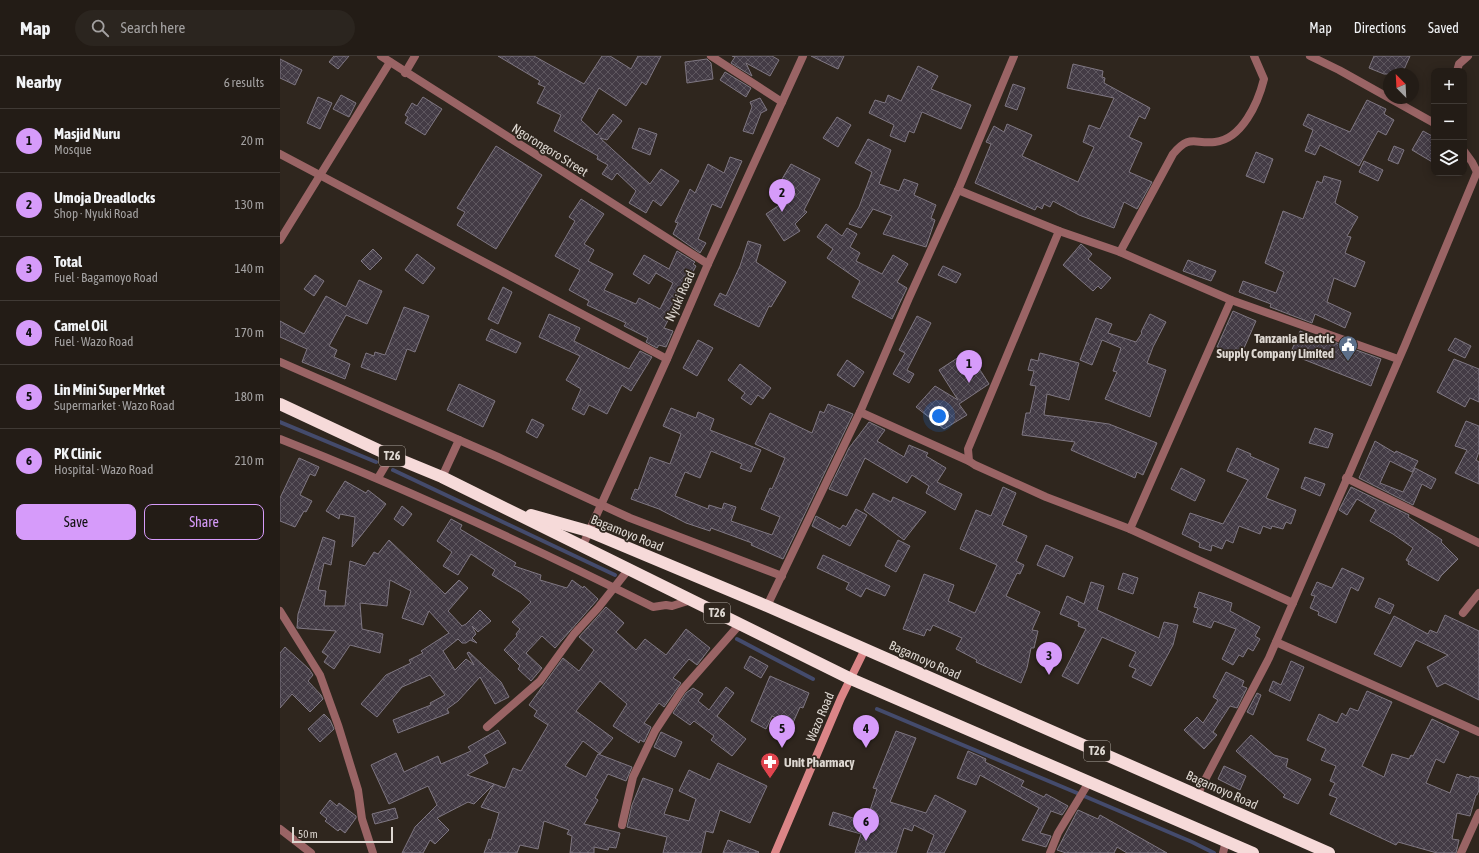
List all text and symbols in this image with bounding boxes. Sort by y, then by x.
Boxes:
search box [75,10,355,46]
text: Map [20,17,51,39]
icon: search [89,17,111,39]
text: Search here [121,19,185,36]
text: Map [1309,20,1332,36]
text: Directions [1354,20,1406,36]
text: Saved [1428,20,1459,36]
north arrow [1383,68,1419,104]
map controls [1431,68,1467,176]
button: + [1431,68,1467,104]
text: Nearby [16,72,62,92]
text: 6 results [224,75,264,90]
button: − [1431,104,1467,140]
street label: Ngorongoro Street [509,121,591,180]
text: Masjid Nuru [54,125,120,142]
text: 1 [26,133,32,148]
text: 20 m [241,133,264,148]
button: layers [1431,140,1467,176]
text: Mosque [54,142,92,157]
pin: 2 [769,179,795,212]
text: Umoja Dreadlocks [54,189,155,206]
text: 2 [26,197,32,212]
text: 130 m [235,197,264,212]
text: Shop · Nyuki Road [54,206,139,221]
text: Total [54,253,82,270]
text: 3 [26,261,32,276]
text: 140 m [235,261,264,276]
street label: Nyuki Road [662,268,698,324]
text: Fuel · Bagamoyo Road [54,270,158,285]
text: Camel Oil [54,317,108,334]
text: 4 [26,325,32,340]
text: 170 m [235,325,264,340]
place label: Tanzania Electric Supply Company Limited [1217,331,1334,361]
text: Fuel · Wazo Road [54,334,133,349]
public building icon: Tanzania Electric Supply Company Limited [1337,334,1359,362]
pin: 1 [956,350,982,383]
text: Lin Mini Super Mrket [54,381,165,398]
text: 5 [26,389,32,404]
text: 180 m [235,389,264,404]
text: Supermarket · Wazo Road [54,398,175,413]
your location [929,406,949,426]
text: PK Clinic [54,445,101,462]
road number: T26 [379,446,405,466]
text: 6 [26,453,32,468]
text: 210 m [235,453,264,468]
text: Hospital · Wazo Road [54,462,153,477]
button: Save [16,504,136,540]
button: Share [144,504,264,540]
street label: Bagamoyo Road [589,512,665,554]
road number: T26 [704,603,730,623]
street label: Bagamoyo Road [887,638,963,682]
pin: 3 [1036,642,1062,675]
street label: Wazo Road [803,690,837,744]
pin: 5 [769,715,795,748]
pin: 4 [853,715,879,748]
road number: T26 [1084,741,1110,761]
pharmacy icon: Unit Pharmacy [759,751,781,779]
place label: Unit Pharmacy [784,755,855,770]
street label: Bagamoyo Road [1184,768,1260,812]
pin: 6 [853,808,879,841]
scale bar [292,825,393,844]
text: 50 m [298,828,318,840]

